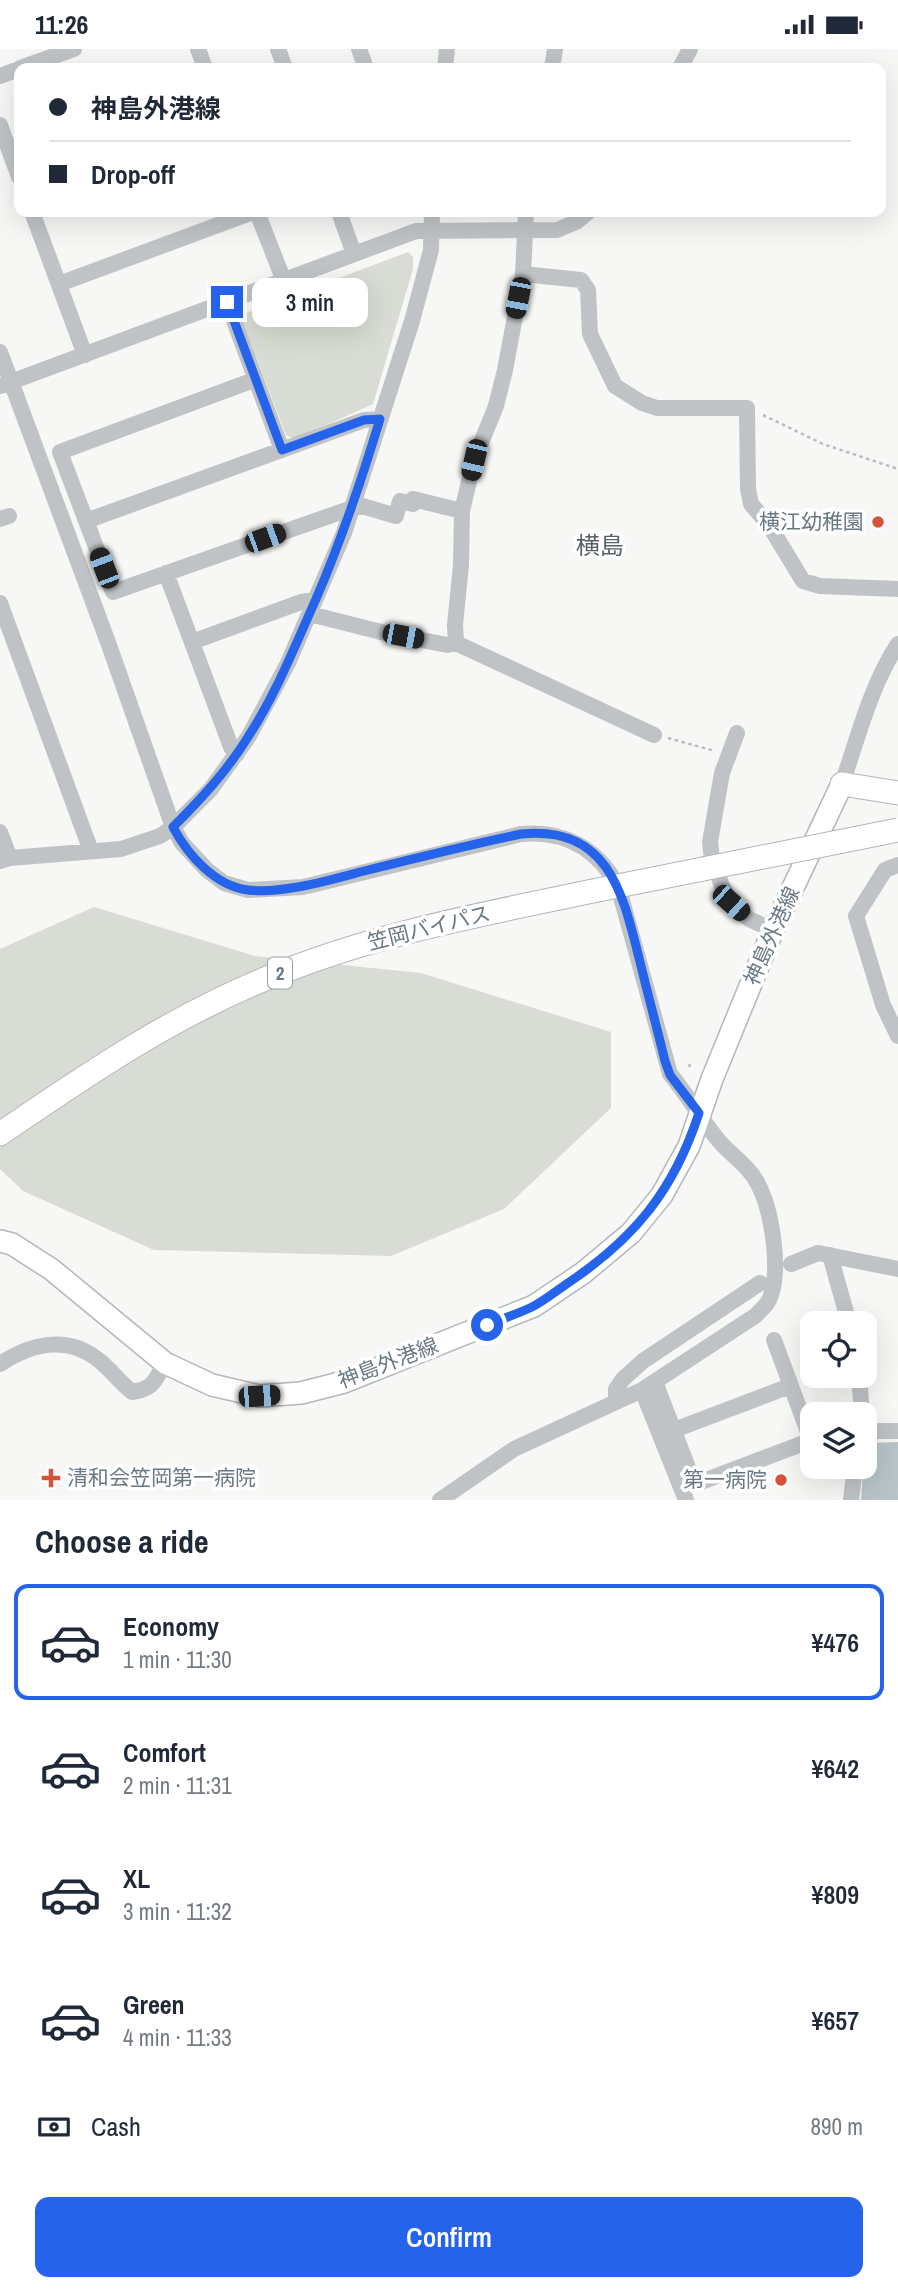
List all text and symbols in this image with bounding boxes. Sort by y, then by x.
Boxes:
text: 11:26 [35,7,88,42]
text: 神島外港線 [91,91,221,126]
text: Drop-off [91,157,175,192]
car [504,275,533,321]
callout: 3 min [252,278,367,327]
route end [211,286,243,318]
text: 3 min [286,287,334,318]
car [460,437,489,483]
place label: 横江幼稚園 [759,507,864,536]
marker: 横江幼稚園 [870,514,886,530]
car [242,521,289,555]
district label: 横島 [576,529,624,561]
car [87,545,122,591]
car [381,622,426,650]
car [709,881,754,925]
street label: 神島外港線 [737,882,806,990]
street label: 笠岡バイパス [364,898,493,957]
road number: 2 [268,957,292,989]
route start [471,1309,503,1341]
map controls [800,1311,877,1479]
button: locate [800,1311,877,1388]
street label: 神島外港線 [334,1330,442,1395]
car [238,1384,281,1408]
button: layers [800,1402,877,1479]
place label: 清和会笠岡第一病院 [67,1463,256,1492]
place label: 第一病院 [683,1465,767,1494]
marker: 清和会笠岡第一病院 [41,1468,61,1488]
marker: 第一病院 [773,1472,789,1488]
text: Choose a ride [35,1520,209,1563]
text: Economy [123,1609,219,1644]
icon: car [39,1611,102,1674]
text: ¥476 [812,1625,859,1660]
text: 1 min · 11:30 [123,1644,232,1675]
text: Comfort [123,1735,206,1770]
icon: car [39,1737,102,1800]
text: ¥642 [812,1751,859,1786]
text: 2 min · 11:31 [123,1770,232,1801]
text: XL [123,1861,150,1896]
icon: car [39,1863,102,1926]
text: ¥809 [812,1877,859,1912]
text: 3 min · 11:32 [123,1896,232,1927]
text: Green [123,1987,185,2022]
icon: car [39,1989,102,2052]
text: ¥657 [812,2003,859,2038]
text: 4 min · 11:33 [123,2022,232,2053]
icon: cash [35,2108,73,2146]
text: Cash [91,2109,141,2144]
text: 890 m [811,2111,863,2142]
button: Confirm [35,2197,863,2277]

